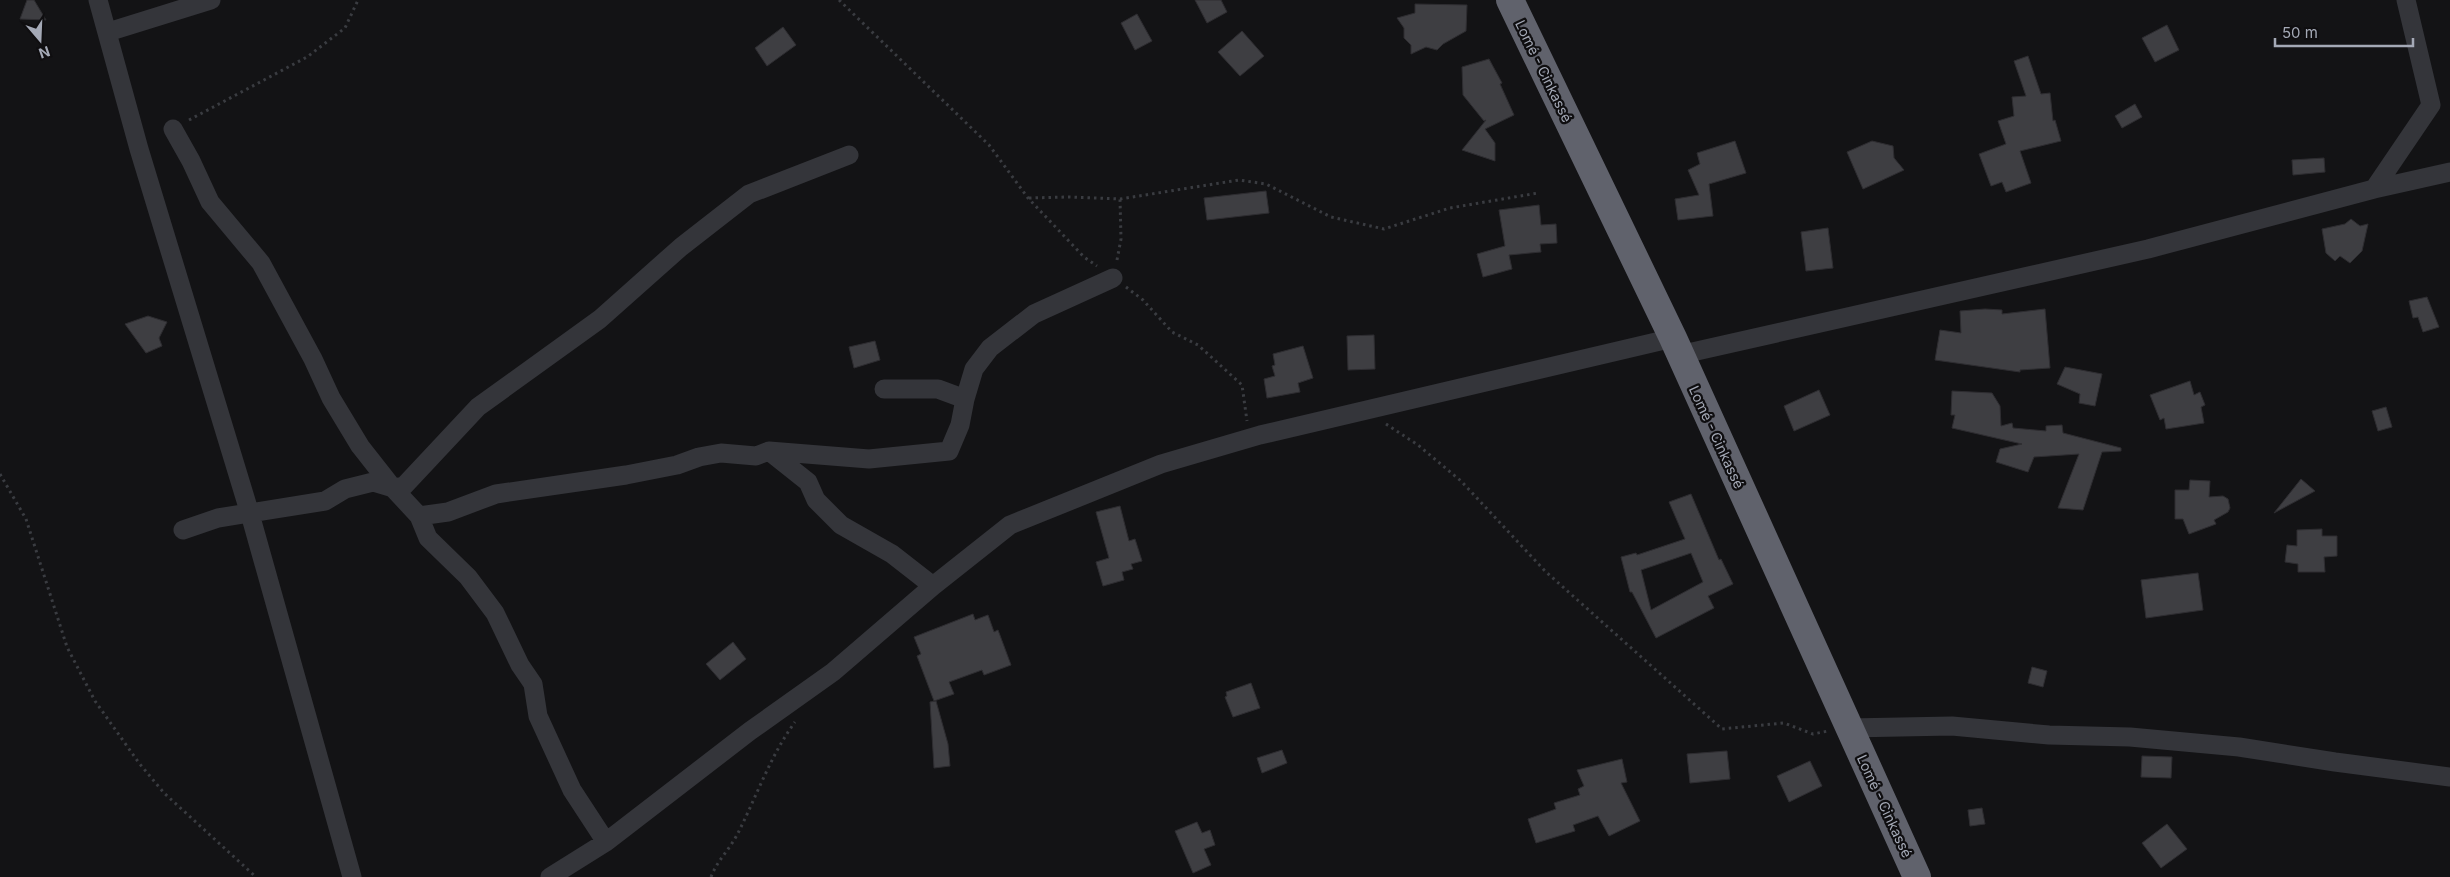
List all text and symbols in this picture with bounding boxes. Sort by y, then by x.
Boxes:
north arrow [15,15,65,65]
scale bar [2275,15,2412,47]
street label: Lomé - Cinkassé [1512,17,1576,125]
text: 50 m [2282,23,2318,42]
text: N [37,43,52,63]
street label: Lomé - Cinkassé [1686,383,1748,491]
street label: Lomé - Cinkassé [1854,752,1916,860]

